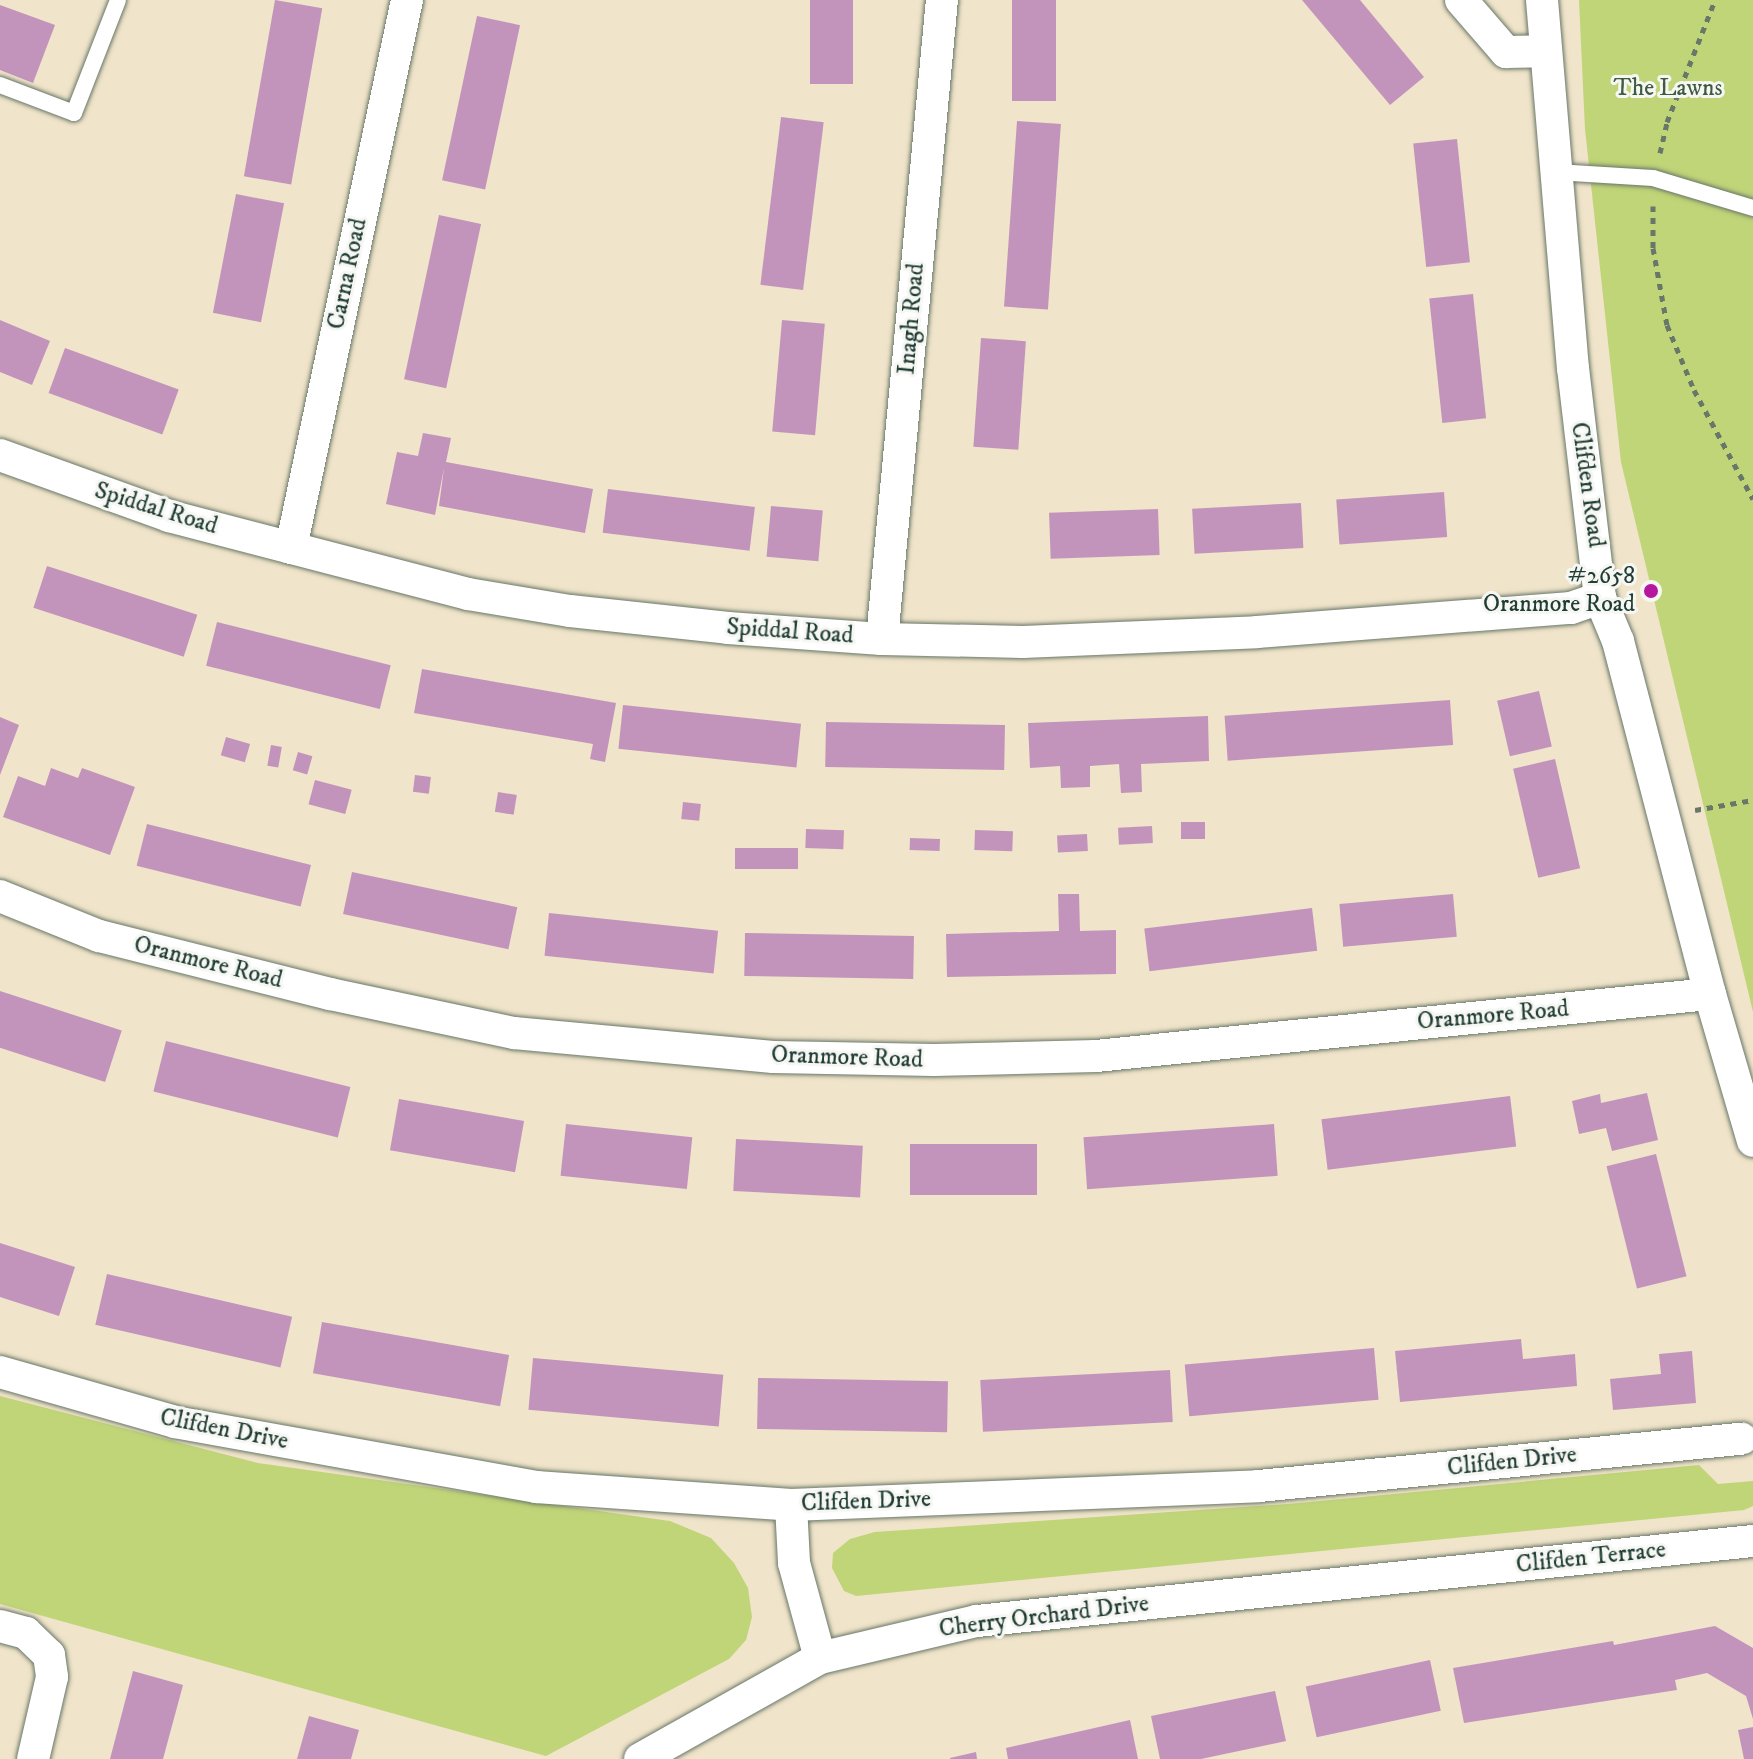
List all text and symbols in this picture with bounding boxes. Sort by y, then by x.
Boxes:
park label: The Lawns [1613,75,1723,103]
street label: Carna Road [322,216,374,332]
street label: Inagh Road [893,262,931,376]
street label: Clifden Road [1564,421,1610,549]
street label: Spiddal Road [91,477,221,541]
place label: #2658 Oranmore Road [1483,563,1635,619]
marker: #2658 Oranmore Road [1642,582,1660,600]
street label: Spiddal Road [726,613,854,651]
street label: Oranmore Road [131,931,285,995]
street label: Oranmore Road [1416,995,1570,1037]
street label: Oranmore Road [771,1041,923,1075]
street label: Clifden Drive [157,1403,291,1457]
street label: Clifden Drive [1446,1441,1578,1483]
street label: Clifden Drive [801,1485,931,1519]
street label: Clifden Terrace [1515,1536,1667,1580]
street label: Cherry Orchard Drive [937,1590,1151,1644]

